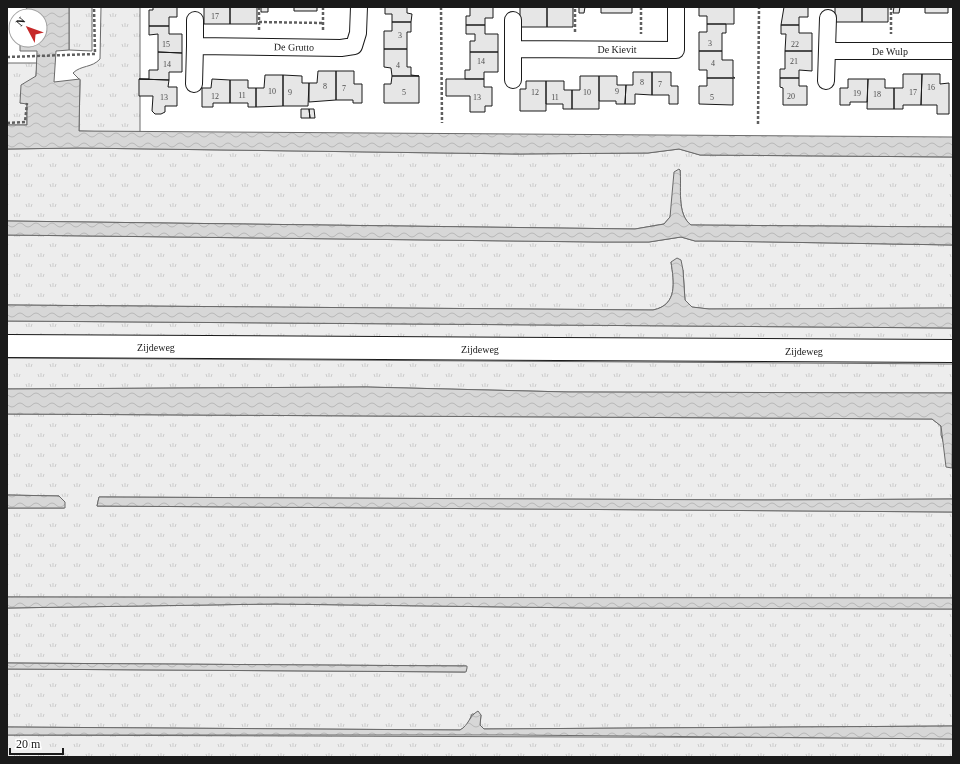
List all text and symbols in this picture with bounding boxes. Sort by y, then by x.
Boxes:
north arrow [8,8,48,48]
house number: 17 [211,12,219,21]
text: N [13,14,28,28]
house number: 3 [398,31,402,40]
house number: 3 [708,39,712,48]
house number: 15 [162,40,170,49]
house number: 22 [791,40,799,49]
street label: De Grutto [274,41,314,53]
street label: De Kievit [597,44,637,55]
street label: De Wulp [872,46,908,57]
house number: 14 [477,57,485,66]
house number: 21 [790,57,798,66]
house number: 4 [711,59,715,68]
house number: 14 [163,60,171,69]
house number: 4 [396,61,400,70]
house number: 8 [640,78,644,87]
house number: 7 [658,80,662,89]
house number: 8 [323,82,327,91]
house number: 16 [927,83,935,92]
house number: 7 [342,84,346,93]
house number: 10 [268,87,276,96]
house number: 9 [615,87,619,96]
house number: 9 [288,88,292,97]
house number: 5 [402,88,406,97]
house number: 12 [531,88,539,97]
house number: 10 [583,88,591,97]
house number: 17 [909,88,917,97]
house number: 19 [853,89,861,98]
house number: 18 [873,90,881,99]
house number: 11 [238,91,246,100]
house number: 12 [211,92,219,101]
house number: 20 [787,92,795,101]
house number: 13 [160,93,168,102]
house number: 13 [473,93,481,102]
house number: 11 [551,93,559,102]
house number: 5 [710,93,714,102]
street label: Zijdeweg [137,342,175,353]
street label: Zijdeweg [461,344,499,355]
street label: Zijdeweg [785,346,823,357]
scale bar [10,730,63,756]
text: 20 m [16,737,41,751]

